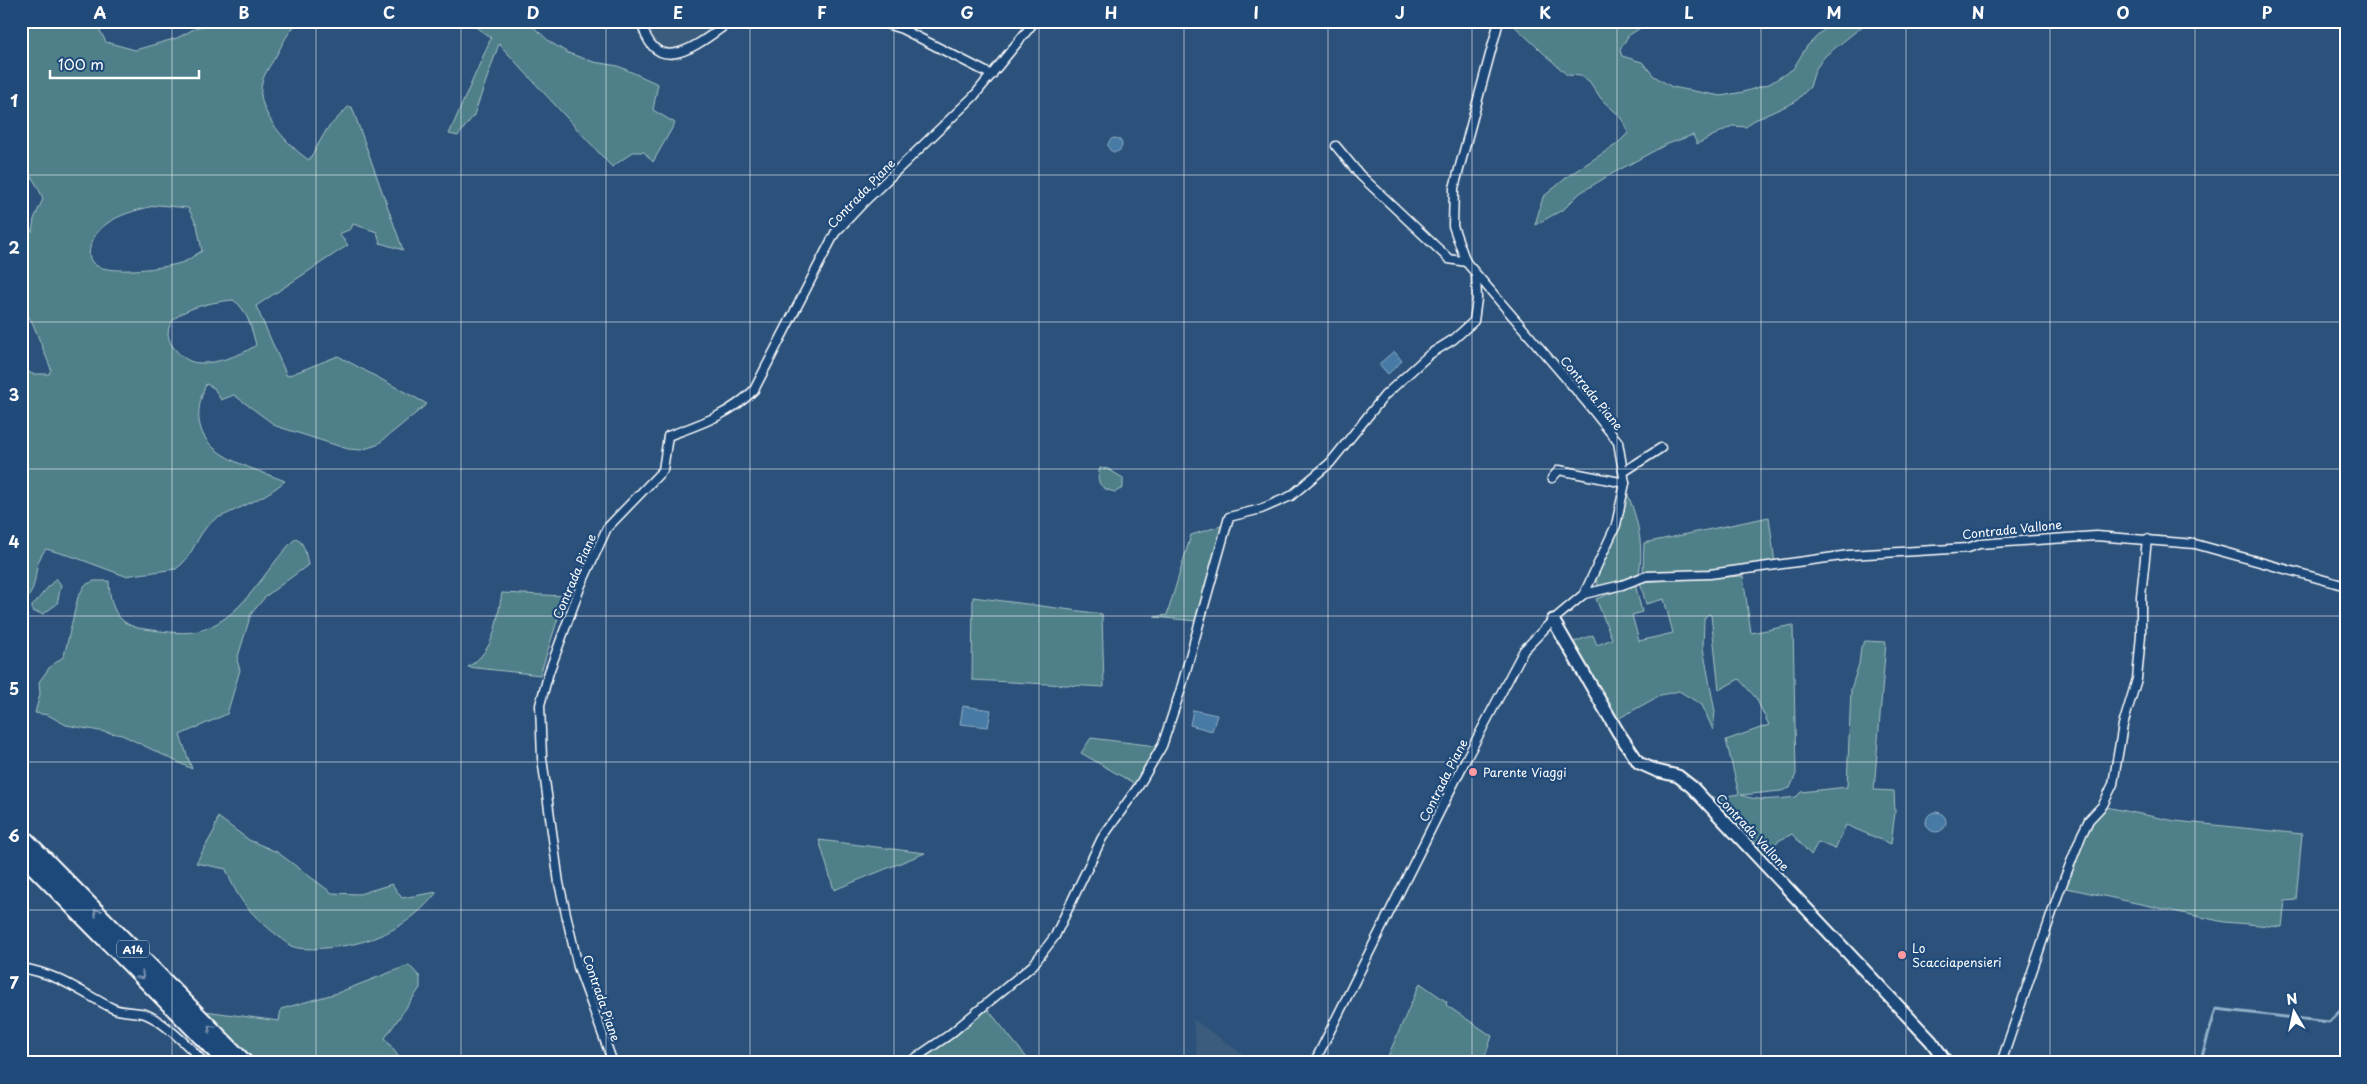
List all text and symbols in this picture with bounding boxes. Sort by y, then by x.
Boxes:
text: A [94,0,107,24]
text: B [239,0,250,24]
text: C [383,0,395,24]
text: D [527,0,539,24]
text: E [673,0,683,24]
text: F [817,0,827,24]
text: G [960,0,974,24]
text: H [1105,0,1117,24]
text: I [1253,0,1259,24]
text: J [1395,0,1405,24]
text: K [1539,0,1551,24]
text: L [1684,0,1694,24]
text: M [1826,0,1842,24]
text: N [1972,0,1984,24]
text: O [2117,0,2130,24]
text: P [2262,0,2273,24]
scale bar [50,48,199,80]
text: 100 m [58,52,104,75]
text: 1 [10,88,18,112]
street label: Contrada Piane [823,154,899,232]
text: 2 [8,235,20,259]
street label: Contrada Piane [1556,352,1628,434]
text: 3 [9,382,19,406]
street label: Contrada Vallone [1961,515,2063,543]
text: 4 [9,529,20,553]
street label: Contrada Piane [548,530,600,621]
text: 5 [9,676,19,700]
street label: Contrada Piane [1414,735,1472,825]
place label: Parente Viaggi [1483,763,1567,781]
marker: Parente Viaggi [1467,766,1479,778]
street label: Contrada Vallone [1712,789,1794,875]
text: 6 [8,823,20,847]
one-way arrow [94,909,103,918]
place label: Lo Scacciapensieri [1912,939,2002,971]
road number: A14 [117,941,149,958]
marker: Lo Scacciapensieri [1896,949,1908,961]
street label: Contrada Piane [579,952,625,1044]
text: 7 [9,970,19,994]
one-way arrow [135,970,144,979]
north arrow [2270,986,2320,1036]
text: N [2285,987,2299,1010]
one-way arrow [208,1025,217,1034]

